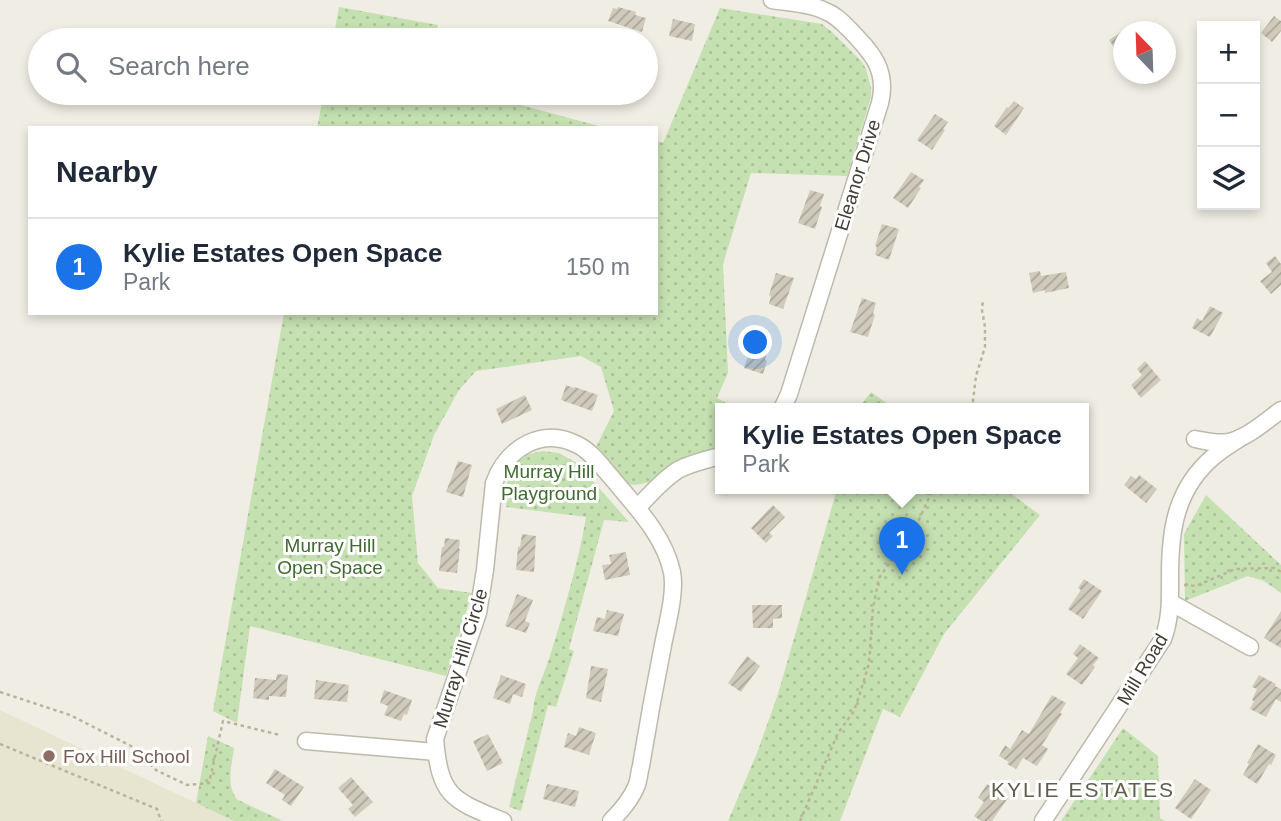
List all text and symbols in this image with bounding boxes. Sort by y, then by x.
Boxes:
north arrow [1113,21,1176,84]
map controls [1197,21,1260,210]
button: + [1197,21,1260,84]
search box [28,28,658,105]
icon: search [52,48,90,86]
text: Search here [108,51,250,81]
button: − [1197,84,1260,147]
street label: Eleanor Drive [831,117,884,233]
button: layers [1197,147,1260,210]
text: Nearby [56,155,158,188]
text: Kylie Estates Open Space [123,238,442,268]
text: 1 [73,254,85,280]
text: 150 m [566,254,630,280]
text: Park [123,269,170,295]
your location [738,325,772,359]
popup [715,403,1089,494]
text: Kylie Estates Open Space [742,420,1062,450]
text: Park [742,451,790,477]
park label: Murray Hill Playground [501,461,597,504]
pin: 1 [879,517,925,575]
park label: Murray Hill Open Space [277,535,383,578]
street label: Murray Hill Circle [429,586,492,730]
street label: Mill Road [1113,630,1172,709]
place label: Fox Hill School [63,746,190,767]
marker: Fox Hill School [41,748,57,764]
district label: KYLIE ESTATES [991,778,1175,801]

